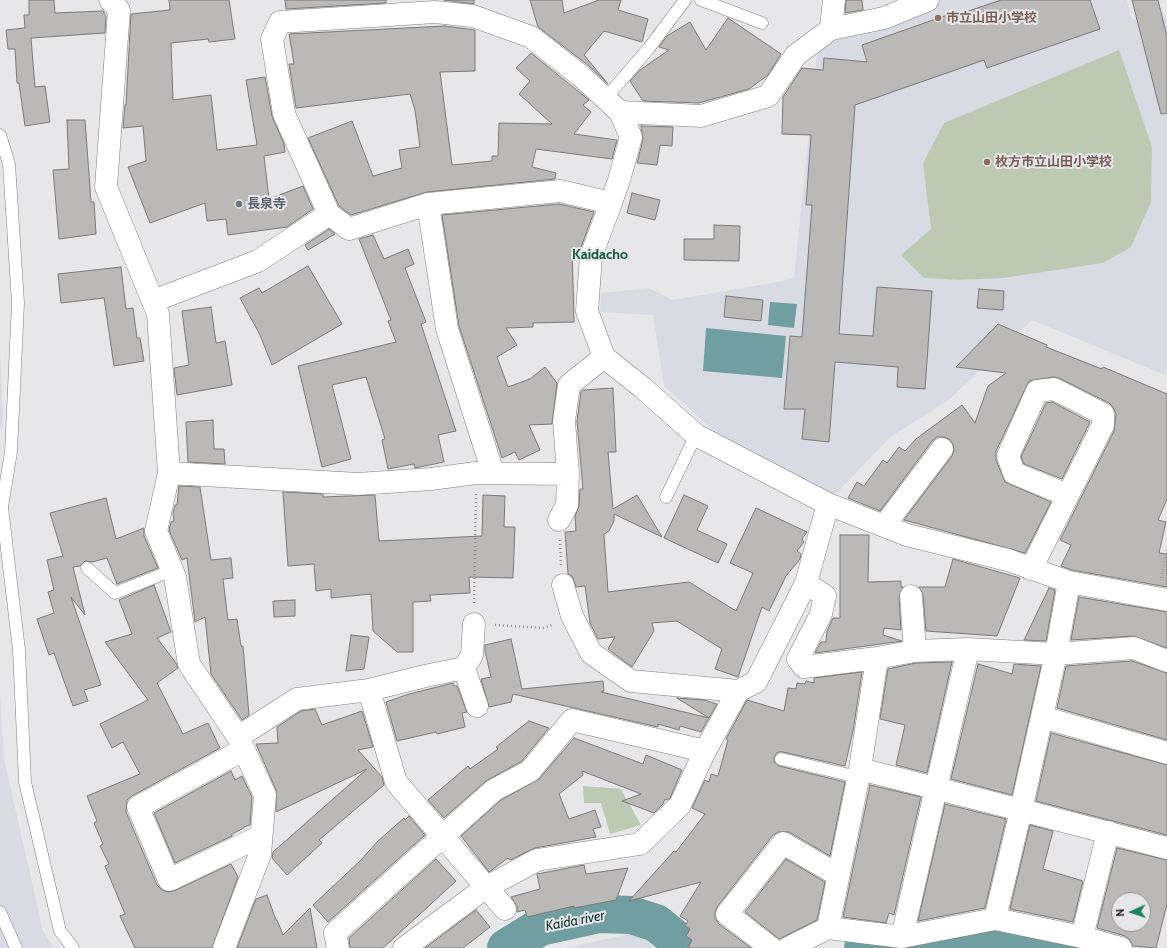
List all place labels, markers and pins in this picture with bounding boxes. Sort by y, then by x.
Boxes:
place label: 市立山田小学校 [946,10,1037,26]
marker: 市立山田小学校 [933,13,943,23]
place label: 枚方市立山田小学校 [995,154,1112,170]
marker: 枚方市立山田小学校 [982,157,992,167]
place label: 長泉寺 [247,196,286,212]
marker: 長泉寺 [234,199,244,209]

